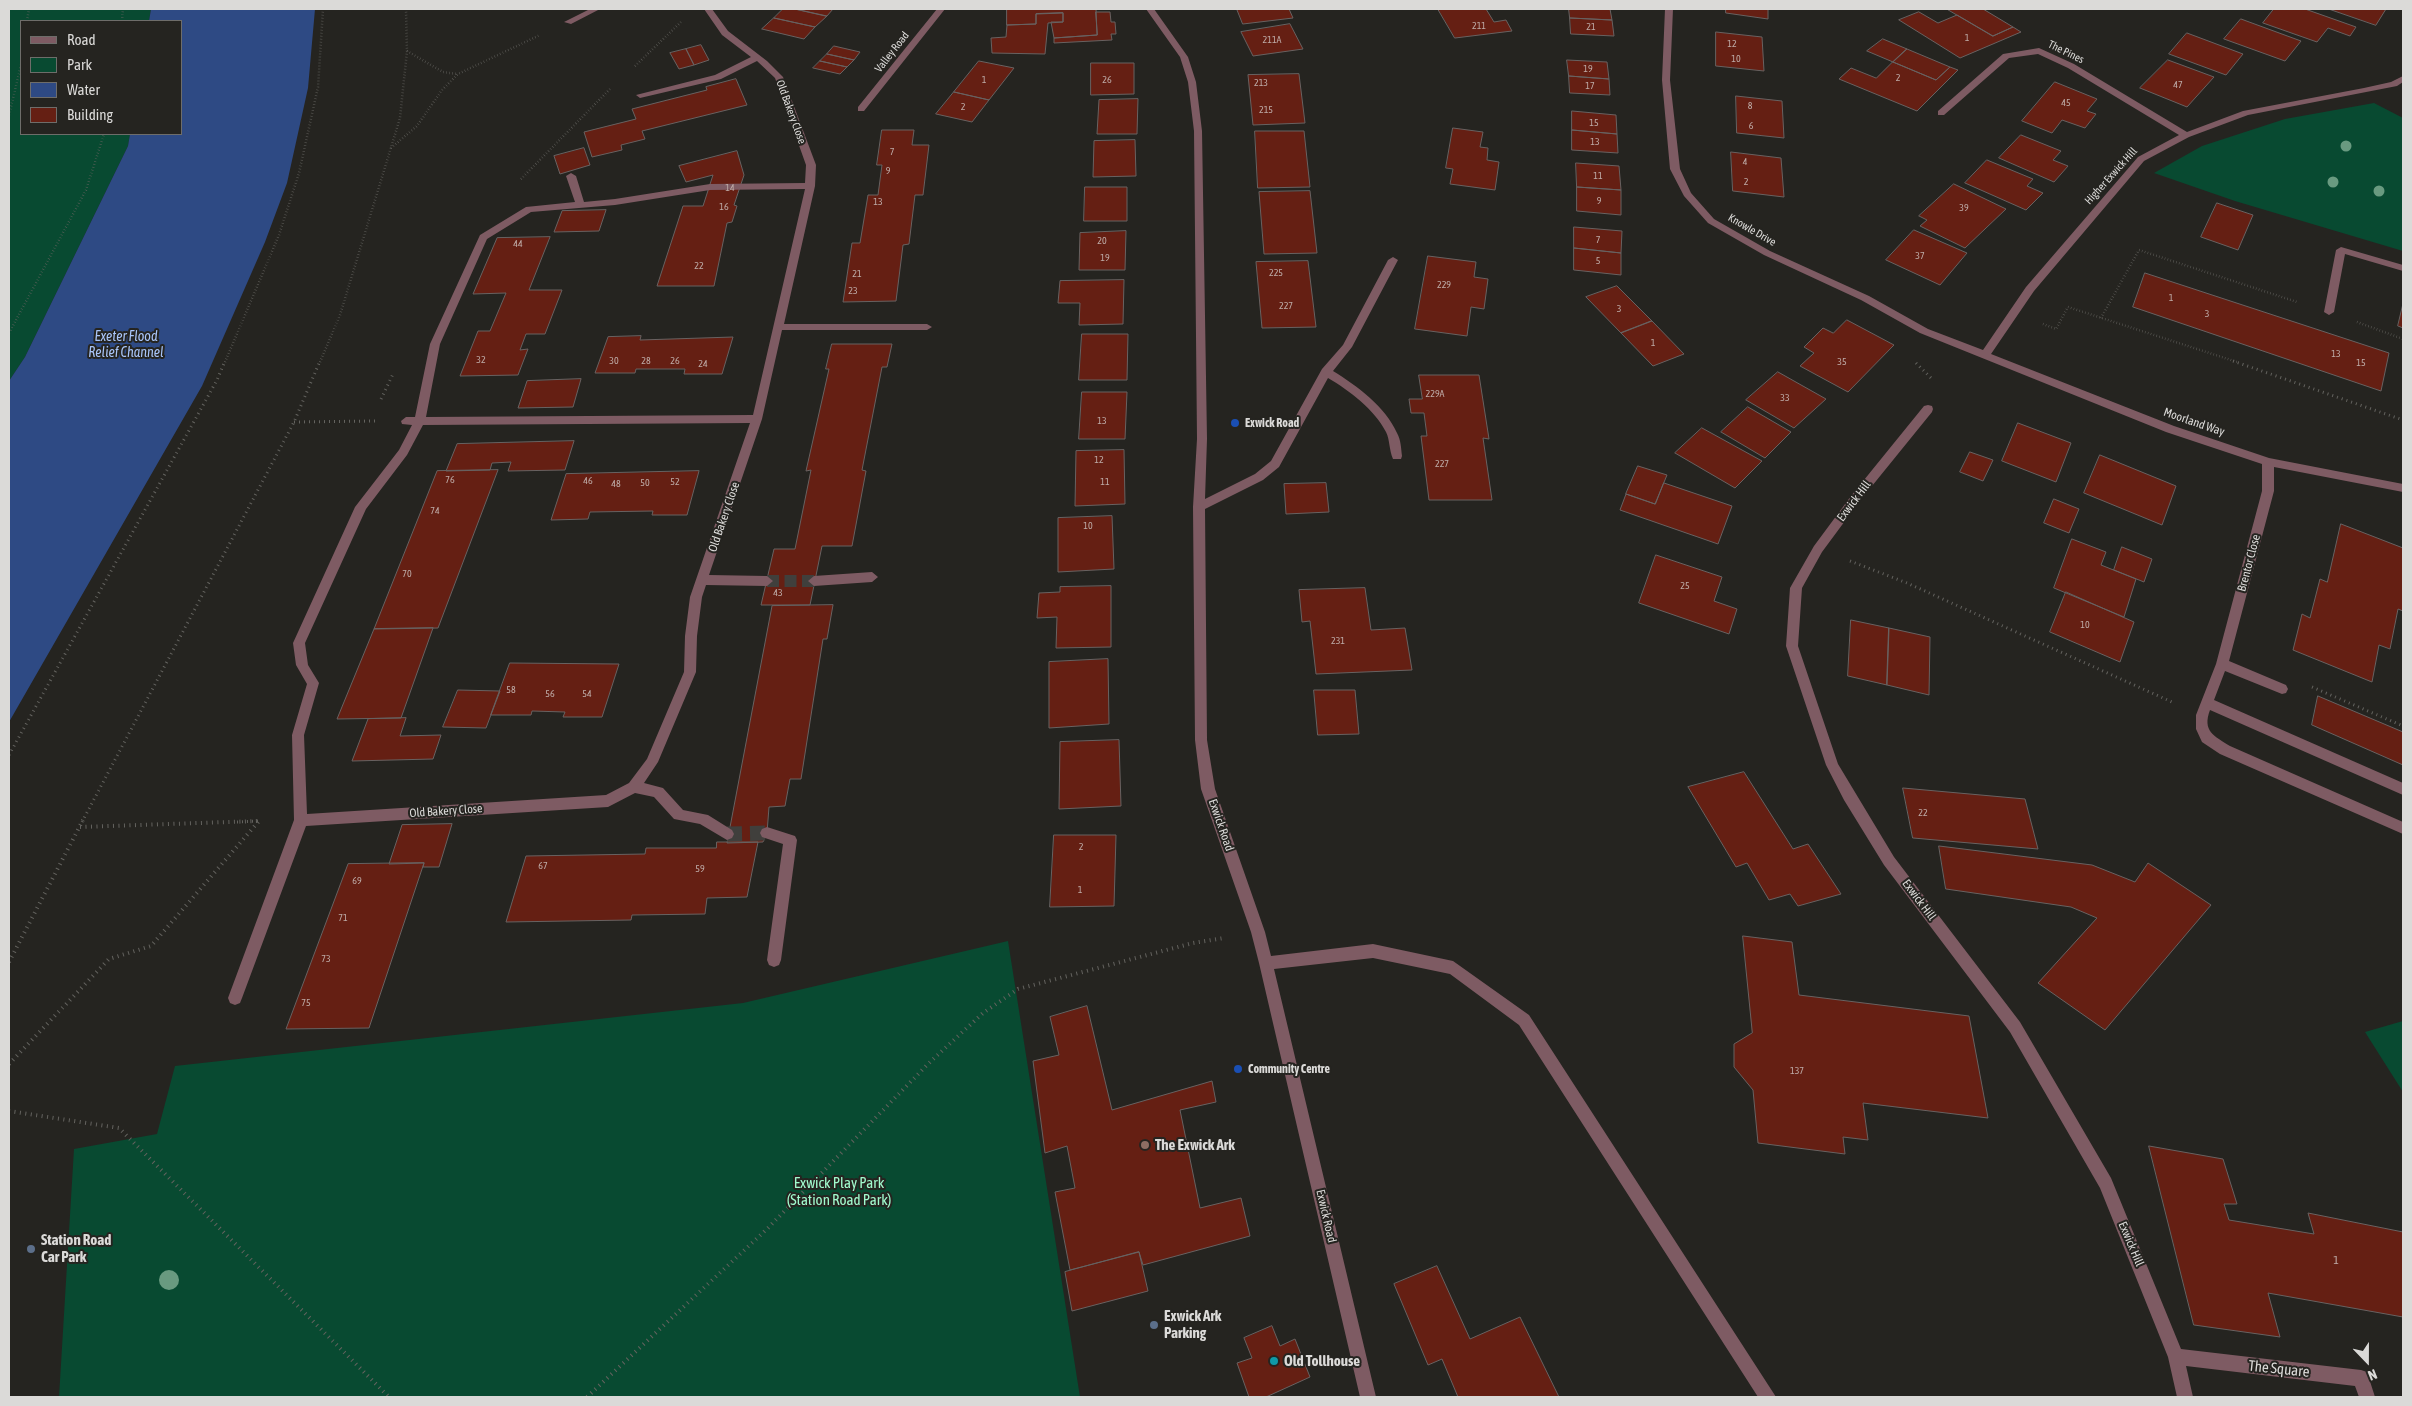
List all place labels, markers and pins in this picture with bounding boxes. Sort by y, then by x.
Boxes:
place label: Exwick Road [1245,416,1299,430]
marker: Exwick Road [1229,417,1241,429]
place label: Community Centre [1248,1062,1330,1076]
marker: Community Centre [1232,1063,1244,1075]
place label: The Exwick Ark [1155,1136,1235,1154]
marker: The Exwick Ark [1139,1139,1151,1151]
place label: Station Road Car Park [41,1231,111,1266]
marker: Station Road Car Park [25,1243,37,1255]
place label: Exwick Ark Parking [1164,1307,1221,1342]
marker: Exwick Ark Parking [1148,1319,1160,1331]
place label: Old Tollhouse [1284,1352,1360,1370]
marker: Old Tollhouse [1268,1355,1280,1367]

